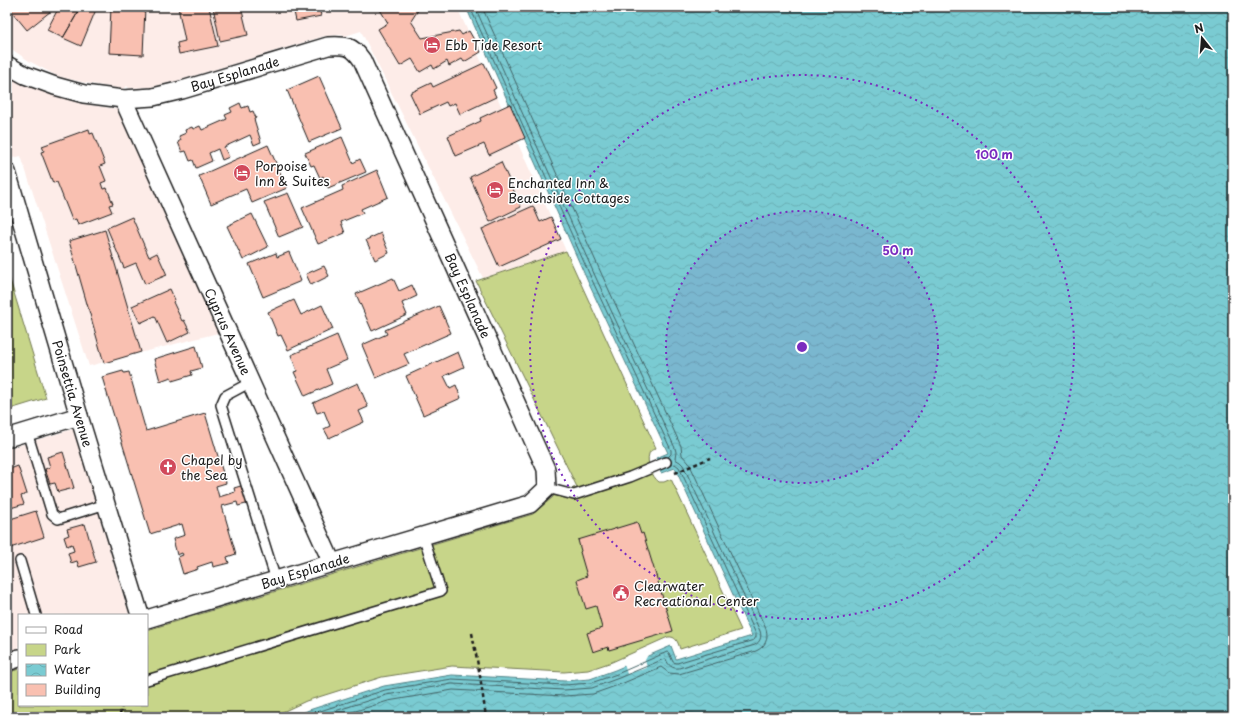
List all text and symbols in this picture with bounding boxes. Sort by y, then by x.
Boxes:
north arrow [1182,18,1222,58]
text: N [1192,18,1206,37]
hotel icon: Ebb Tide Resort [422,35,442,55]
place label: Ebb Tide Resort [445,35,542,54]
street label: Bay Esplanade [188,51,281,96]
text: 100 m [975,145,1013,163]
place label: Porpoise Inn & Suites [255,156,330,190]
hotel icon: Porpoise Inn & Suites [232,163,252,183]
place label: Enchanted Inn & Beachside Cottages [508,173,629,207]
hotel icon: Enchanted Inn & Beachside Cottages [485,180,505,200]
text: 50 m [882,241,914,259]
street label: Bay Esplanade [441,250,496,341]
street label: Cyprus Avenue [200,285,256,378]
street label: Poinsettia Avenue [48,338,98,449]
centre of rings [795,340,809,354]
place label: Chapel by the Sea [181,450,243,484]
church icon: Chapel by the Sea [158,457,178,477]
street label: Bay Esplanade [258,548,352,593]
place label: Clearwater Recreational Center [634,576,760,610]
public building icon: Clearwater Recreational Center [611,583,631,603]
legend [18,614,148,706]
text: Road [54,620,83,638]
text: Park [54,640,81,658]
text: Water [54,660,91,678]
text: Building [54,680,101,698]

